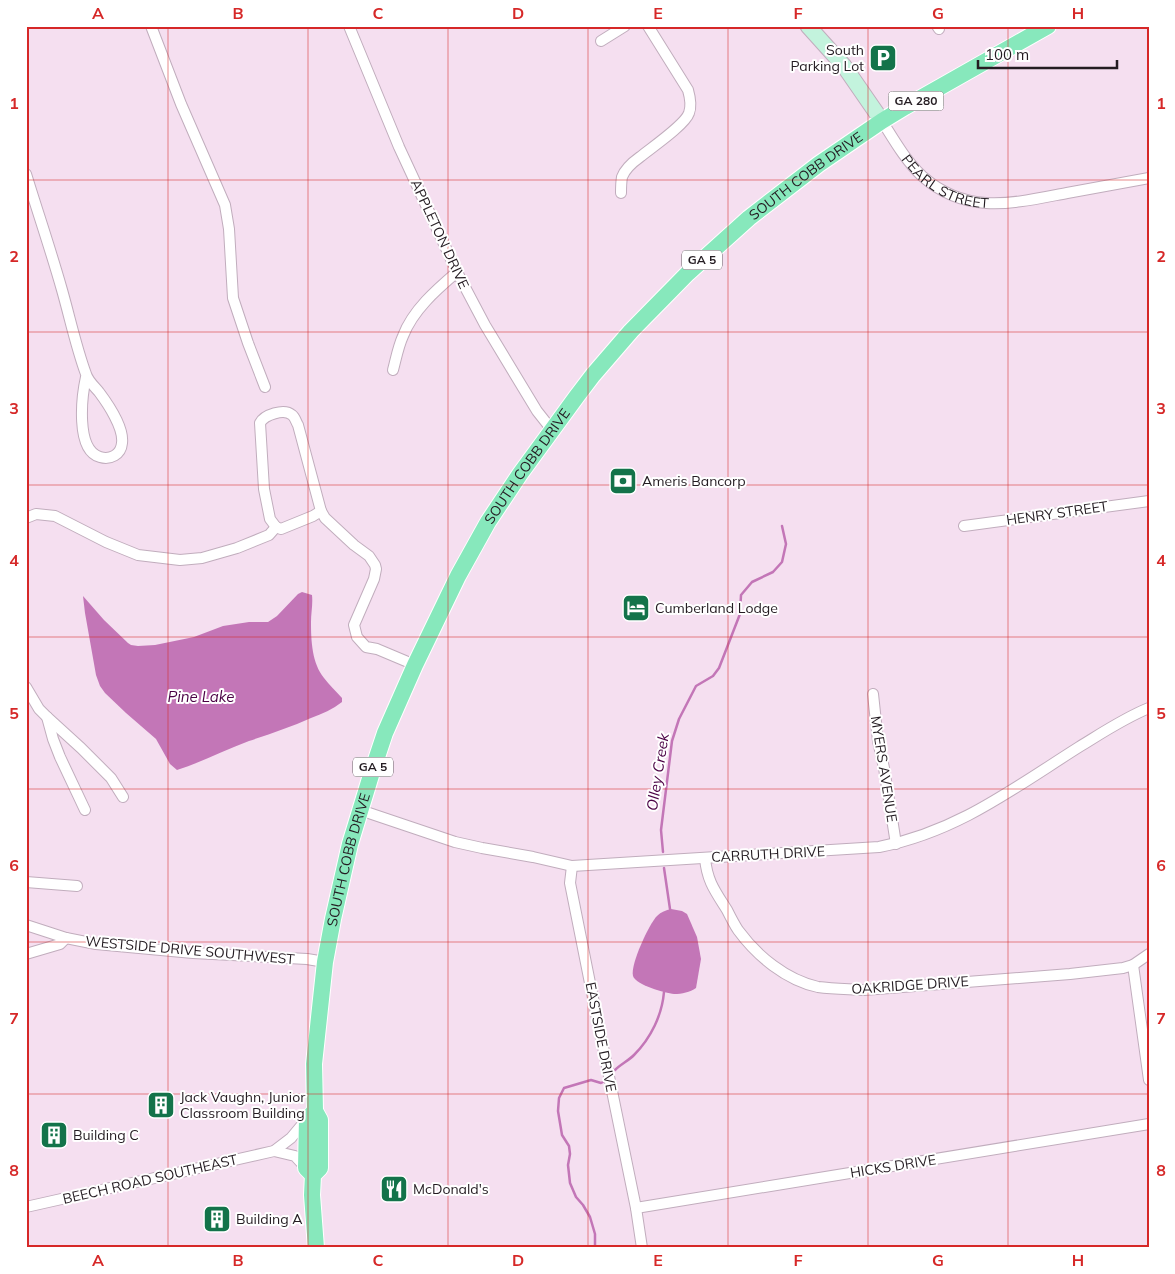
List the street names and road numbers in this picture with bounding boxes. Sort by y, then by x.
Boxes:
road number: GA 280 [888,92,944,110]
street label: SOUTH COBB DRIVE [745,128,866,224]
street label: PEARL STREET [898,151,990,212]
street label: APPLETON DRIVE [407,176,473,292]
road number: GA 5 [682,250,722,270]
street label: SOUTH COBB DRIVE [480,405,574,527]
street label: HENRY STREET [1005,497,1110,529]
street label: MYERS AVENUE [867,715,901,823]
road number: GA 5 [353,758,393,776]
street label: SOUTH COBB DRIVE [323,791,374,928]
street label: CARRUTH DRIVE [711,842,825,866]
street label: WESTSIDE DRIVE SOUTHWEST [85,932,296,968]
street label: OAKRIDGE DRIVE [851,972,969,998]
street label: EASTSIDE DRIVE [582,981,620,1093]
street label: BEECH ROAD SOUTHEAST [61,1150,240,1208]
street label: HICKS DRIVE [849,1150,937,1182]

